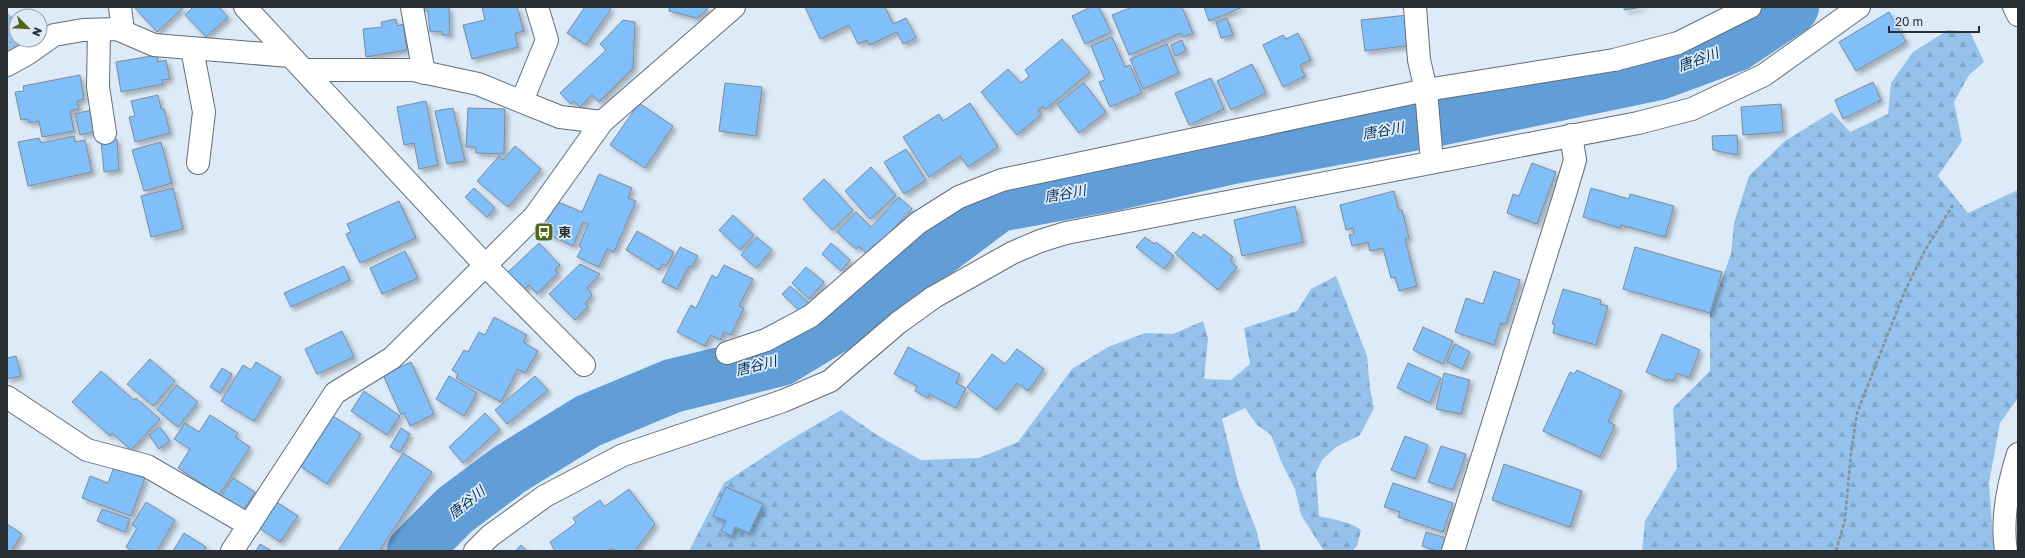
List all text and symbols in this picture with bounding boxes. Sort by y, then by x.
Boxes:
north arrow [8,8,48,48]
scale bar [1889,8,1979,34]
text: 20 m [1895,14,1923,29]
text: N [30,26,45,39]
water label: 唐谷川 [1675,43,1723,74]
water label: 唐谷川 [1361,118,1407,142]
water label: 唐谷川 [1043,181,1089,205]
bus stop icon: 東 [533,221,555,243]
place label: 東 [558,224,571,240]
water label: 唐谷川 [734,351,780,378]
water label: 唐谷川 [444,481,489,522]

